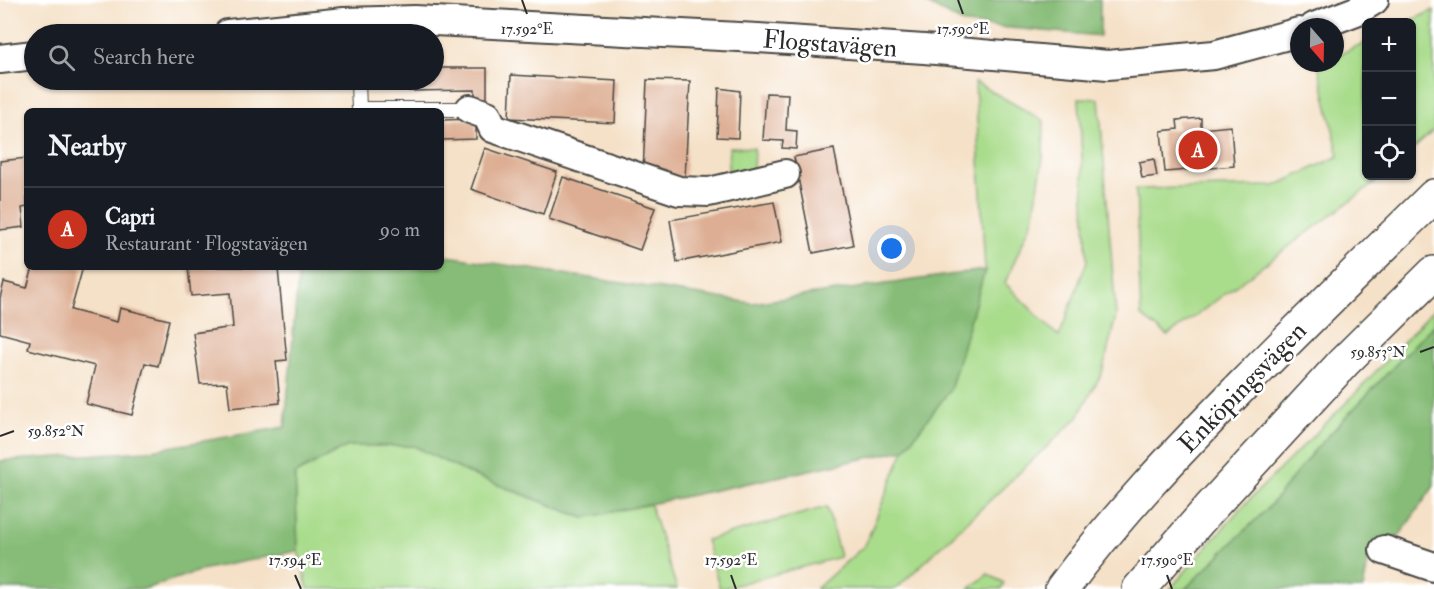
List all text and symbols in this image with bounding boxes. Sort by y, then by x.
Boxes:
north arrow [1290,18,1344,72]
map controls [1362,18,1416,180]
button: + [1362,18,1416,72]
text: 17.592°E [501,20,553,39]
text: 17.590°E [937,20,990,39]
street label: Flogstavägen [762,23,898,65]
search box [24,24,444,90]
icon: search [45,41,78,74]
text: Search here [93,43,195,71]
button: − [1362,72,1416,126]
button: locate [1362,126,1416,180]
pin: A [1178,128,1218,172]
text: Nearby [48,131,126,163]
text: Capri [105,203,155,231]
text: A [61,217,74,242]
text: 90 m [380,217,420,242]
text: Restaurant · Flogstavägen [105,231,308,256]
your location [877,234,906,263]
street label: Enköpingsvägen [1172,315,1314,461]
text: 59.853°N [1350,343,1406,362]
text: 59.852°N [27,422,85,441]
text: 17.594°E [268,551,322,570]
text: 17.592°E [705,551,757,570]
text: 17.590°E [1141,551,1194,570]

